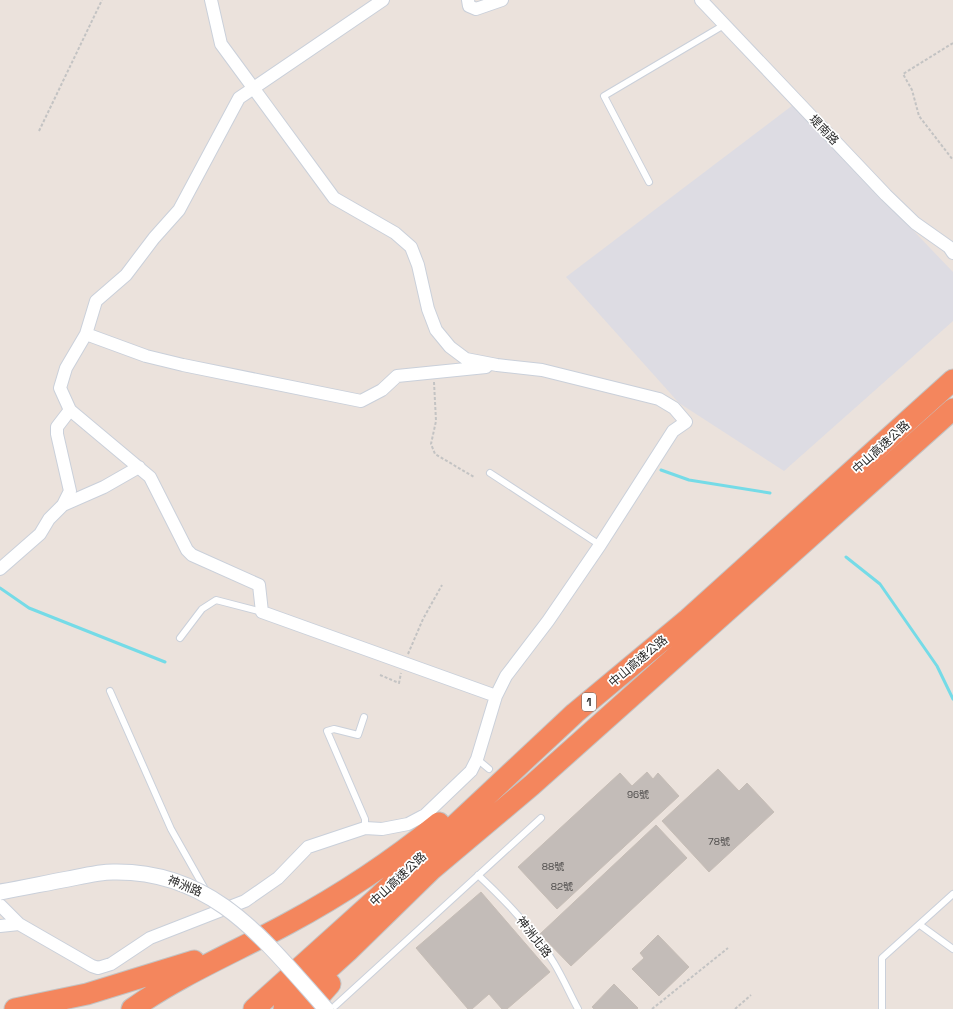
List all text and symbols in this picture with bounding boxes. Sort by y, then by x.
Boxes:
street label: 堤南路 [806,111,842,149]
street label: 中山高速公路 [849,417,913,477]
street label: 中山高速公路 [605,632,671,690]
road number: 1 [582,693,596,711]
house number: 96號 [627,788,649,801]
house number: 78號 [708,835,730,848]
street label: 中山高速公路 [366,849,430,909]
house number: 88號 [542,860,564,873]
street label: 神洲路 [165,872,205,900]
house number: 82號 [551,880,573,893]
street label: 神洲北路 [513,913,555,961]

